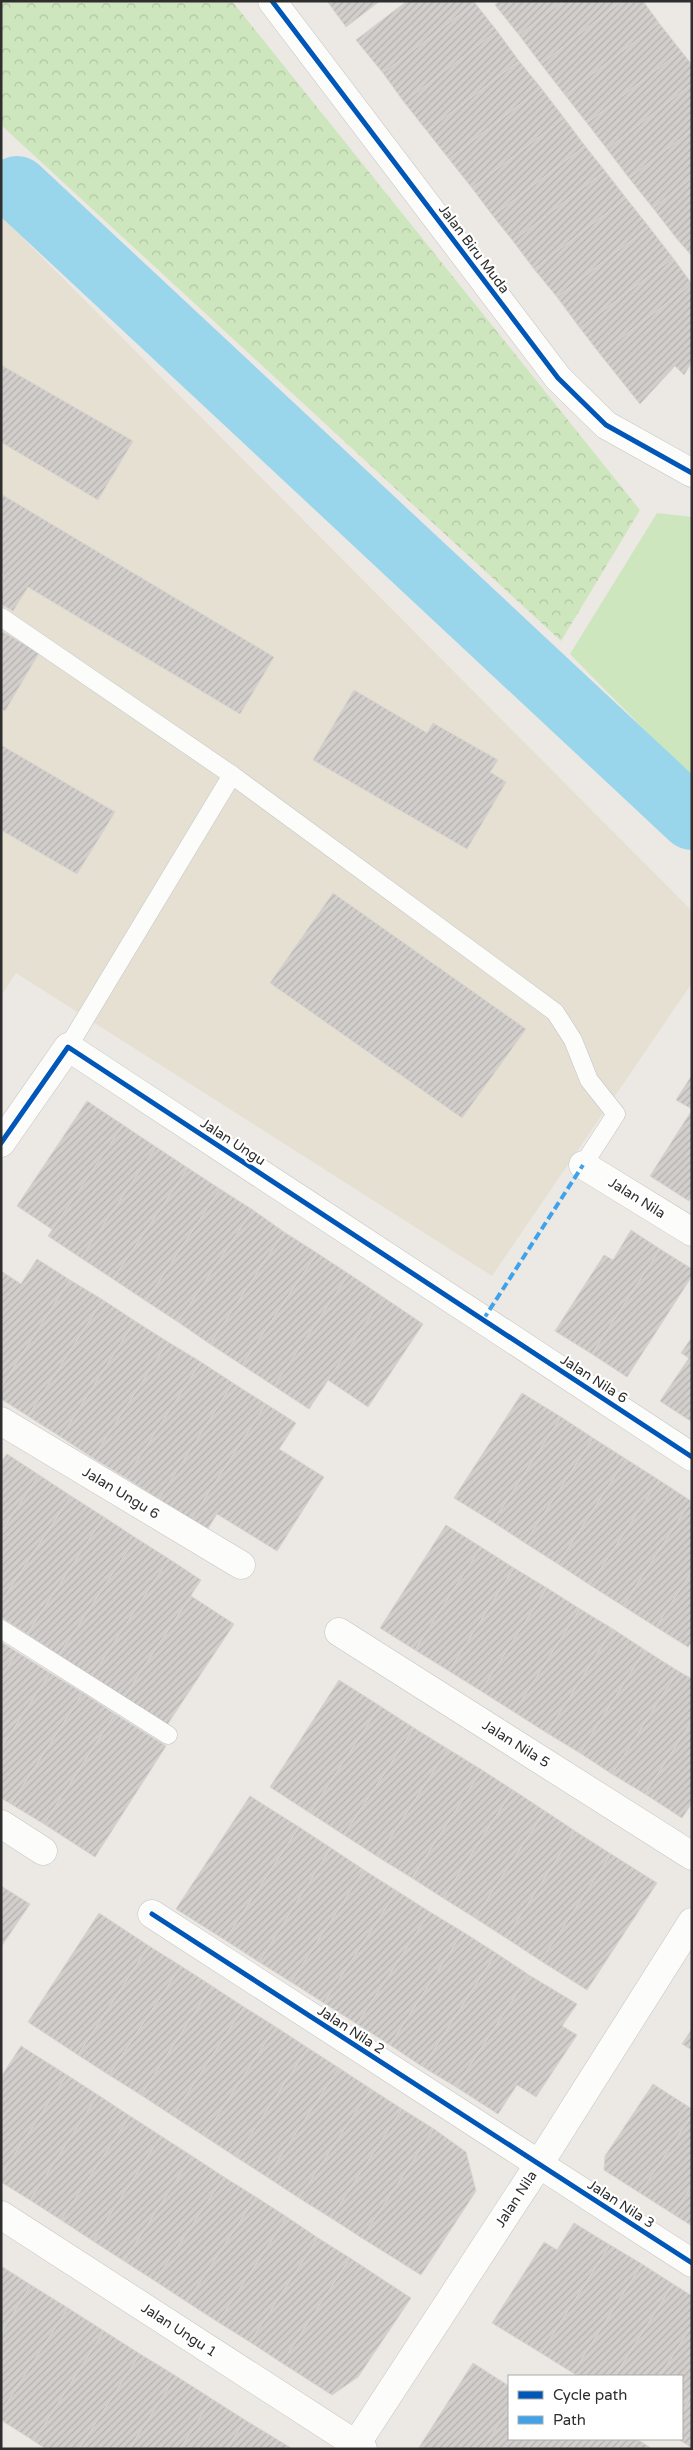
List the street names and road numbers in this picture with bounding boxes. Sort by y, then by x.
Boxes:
street label: Jalan Biru Muda [435,201,513,297]
street label: Jalan Ungu [197,1115,269,1169]
street label: Jalan Nila [605,1174,669,1222]
street label: Jalan Nila 6 [557,1351,631,1407]
street label: Jalan Ungu 6 [80,1463,163,1523]
street label: Jalan Nila 5 [479,1717,553,1771]
street label: Jalan Nila 2 [314,2002,388,2058]
street label: Jalan Nila [491,2168,541,2230]
street label: Jalan Nila 3 [584,2176,658,2232]
street label: Jalan Ungu 1 [138,2299,220,2361]

